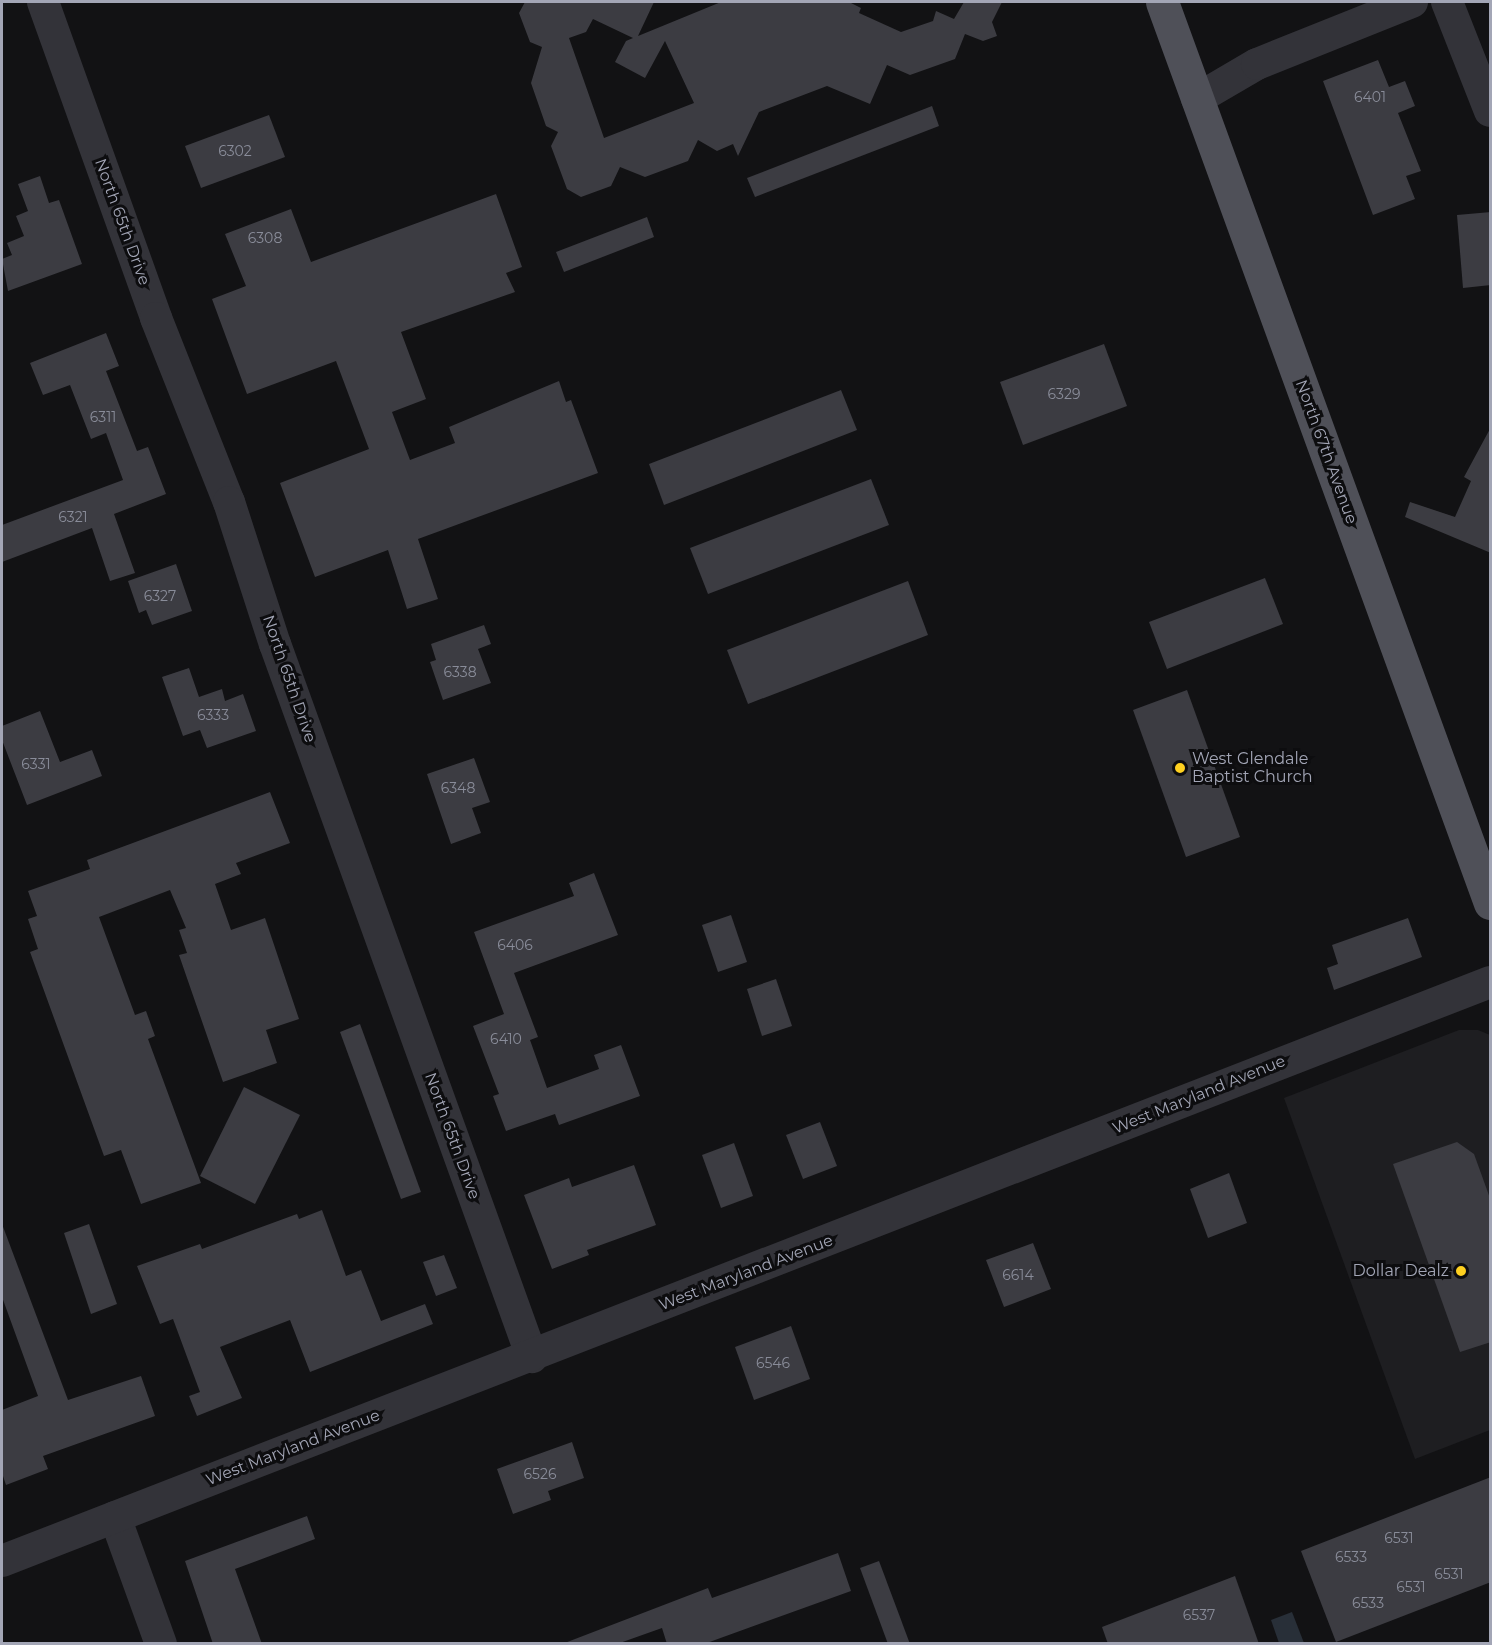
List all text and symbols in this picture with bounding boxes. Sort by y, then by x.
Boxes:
house number: 6401 [1354,89,1386,105]
house number: 6302 [218,143,252,159]
street label: North 65th Drive [90,156,154,288]
house number: 6308 [248,230,282,246]
street label: North 67th Avenue [1291,377,1361,527]
house number: 6329 [1048,386,1080,402]
house number: 6311 [90,409,116,425]
house number: 6321 [58,509,88,525]
house number: 6327 [144,588,176,604]
street label: North 65th Drive [258,613,320,745]
house number: 6338 [443,664,477,680]
house number: 6333 [197,707,229,723]
place label: West Glendale Baptist Church [1192,749,1312,787]
house number: 6331 [21,756,51,772]
marker: West Glendale Baptist Church [1173,761,1187,775]
house number: 6348 [441,780,475,796]
house number: 6406 [497,937,533,953]
house number: 6410 [490,1031,522,1047]
street label: West Maryland Avenue [1110,1051,1288,1139]
street label: North 65th Drive [420,1070,484,1202]
street label: West Maryland Avenue [656,1231,836,1315]
place label: Dollar Dealz [1353,1261,1449,1281]
marker: Dollar Dealz [1454,1264,1468,1278]
house number: 6614 [1002,1267,1034,1283]
house number: 6546 [756,1355,790,1371]
street label: West Maryland Avenue [203,1406,383,1490]
house number: 6526 [524,1466,556,1482]
house number: 6531 [1384,1530,1414,1546]
house number: 6533 [1335,1549,1367,1565]
house number: 6531 [1434,1566,1464,1582]
house number: 6531 [1396,1579,1426,1595]
house number: 6533 [1352,1595,1384,1611]
house number: 6537 [1183,1607,1215,1623]

